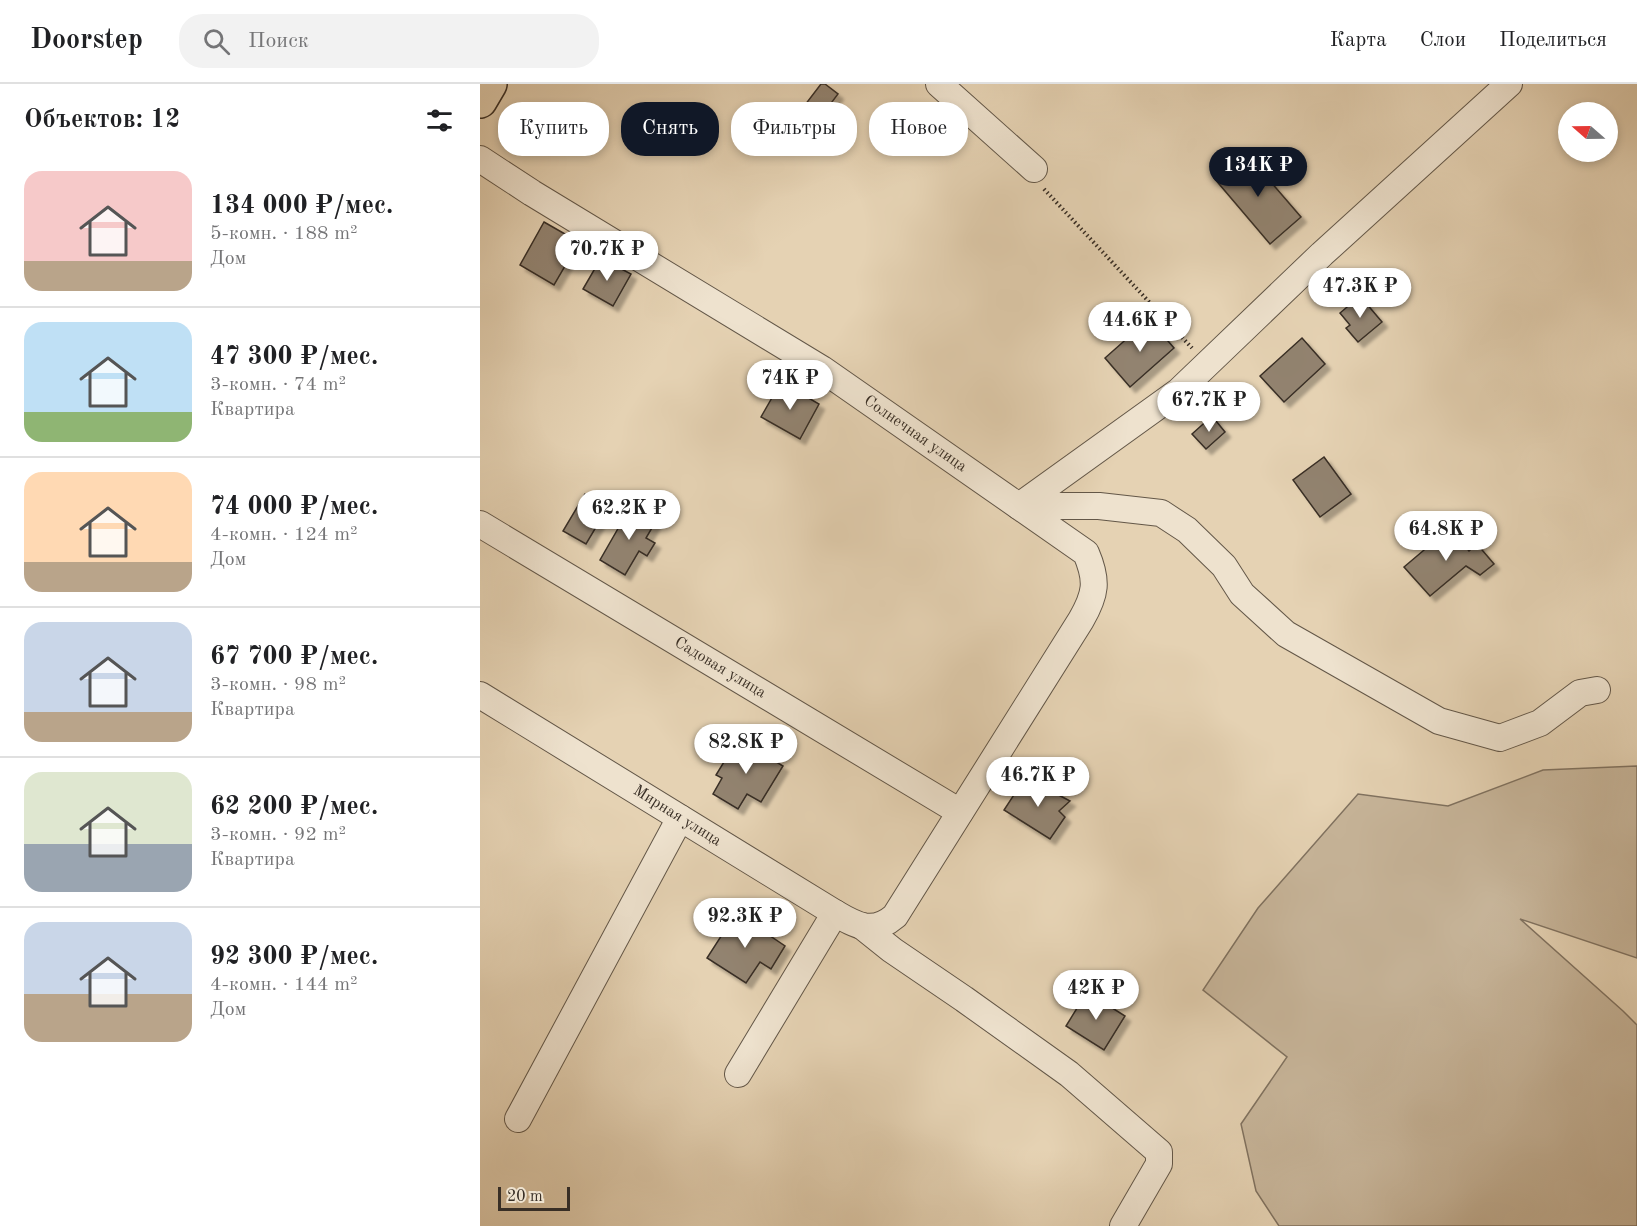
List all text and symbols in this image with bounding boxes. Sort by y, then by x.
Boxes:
search box [179,14,599,68]
icon: search [200,25,233,58]
text: Doorstep [30,27,143,55]
text: Поиск [248,30,309,52]
text: Карта [1330,30,1387,51]
text: Слои [1420,30,1466,51]
text: Поделиться [1499,30,1607,51]
chip: Купить [498,102,609,156]
chip: Снять [621,102,719,156]
chip: Фильтры [731,102,857,156]
chip: Новое [869,102,968,156]
north arrow [1558,102,1618,162]
map controls [1558,102,1618,162]
icon: filters [423,104,456,137]
text: Объектов: 12 [24,107,180,133]
pin: 134K ₽ [1209,147,1307,198]
text: 134K ₽ [1223,156,1293,176]
text: 134 000 ₽/мес. [210,193,393,219]
icon: home [72,195,144,267]
text: 5-комн. · 188 m² [210,224,358,244]
pin: 70.7K ₽ [552,231,662,282]
text: 70.7K ₽ [569,240,645,260]
text: Дом [210,249,246,269]
pin: 47.3K ₽ [1305,268,1415,319]
text: 47.3K ₽ [1322,277,1398,297]
pin: 44.6K ₽ [1085,302,1195,353]
text: 44.6K ₽ [1102,311,1178,331]
text: 47 300 ₽/мес. [210,344,378,370]
icon: home [72,346,144,418]
pin: 74K ₽ [748,360,832,411]
text: 74K ₽ [761,369,819,389]
text: 3-комн. · 74 m² [210,375,346,395]
pin: 67.7K ₽ [1154,382,1264,433]
text: 67.7K ₽ [1171,391,1247,411]
street label: Солнечная улица [861,393,969,475]
text: Квартира [210,400,295,420]
pin: 62.2K ₽ [574,490,684,541]
text: 74 000 ₽/мес. [210,494,378,520]
icon: home [72,496,144,568]
text: 62.2K ₽ [591,499,667,519]
pin: 64.8K ₽ [1391,511,1501,562]
text: 64.8K ₽ [1408,520,1484,540]
text: 4-комн. · 124 m² [210,525,358,545]
text: Дом [210,550,246,570]
street label: Садовая улица [671,634,769,702]
text: 67 700 ₽/мес. [210,644,378,670]
icon: home [72,646,144,718]
text: 3-комн. · 98 m² [210,675,346,695]
text: Квартира [210,700,295,720]
pin: 82.8K ₽ [691,724,801,775]
text: 82.8K ₽ [708,733,784,753]
pin: 46.7K ₽ [983,757,1093,808]
text: 46.7K ₽ [1000,766,1076,786]
street label: Мирная улица [630,783,724,850]
text: 62 200 ₽/мес. [210,794,378,820]
icon: home [72,796,144,868]
text: 3-комн. · 92 m² [210,825,346,845]
text: Квартира [210,850,295,870]
pin: 92.3K ₽ [690,898,800,949]
text: 92.3K ₽ [707,907,783,927]
text: 92 300 ₽/мес. [210,944,378,970]
icon: home [72,946,144,1018]
pin: 42K ₽ [1054,970,1138,1021]
text: 4-комн. · 144 m² [210,975,358,995]
text: 42K ₽ [1067,979,1125,999]
text: Дом [210,1000,246,1020]
scale bar [498,1184,570,1212]
text: 20 m [507,1189,543,1205]

